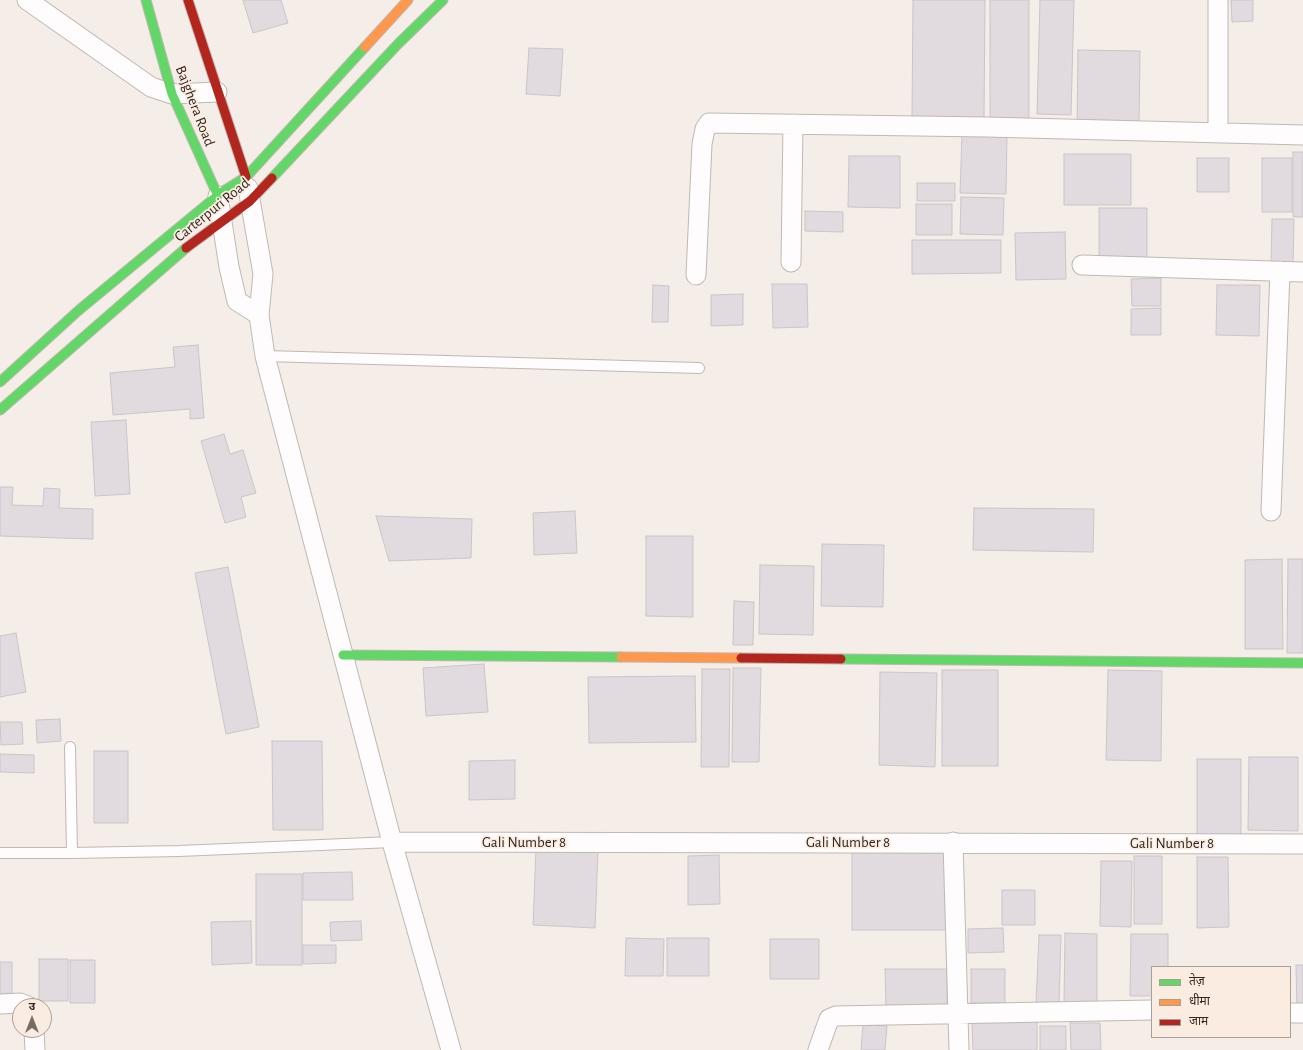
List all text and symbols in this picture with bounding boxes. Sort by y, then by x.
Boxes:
street label: Bajghera Road [171,63,219,149]
street label: Carterpuri Road [171,174,253,246]
street label: Gali Number 8 [482,833,566,851]
street label: Gali Number 8 [806,833,890,851]
street label: Gali Number 8 [1130,834,1214,852]
legend [1151,966,1291,1038]
text: तेज़ [1189,975,1205,987]
text: धीमा [1189,995,1210,1007]
north arrow [12,998,52,1038]
text: उ [29,1001,35,1012]
text: जाम [1189,1015,1208,1027]

